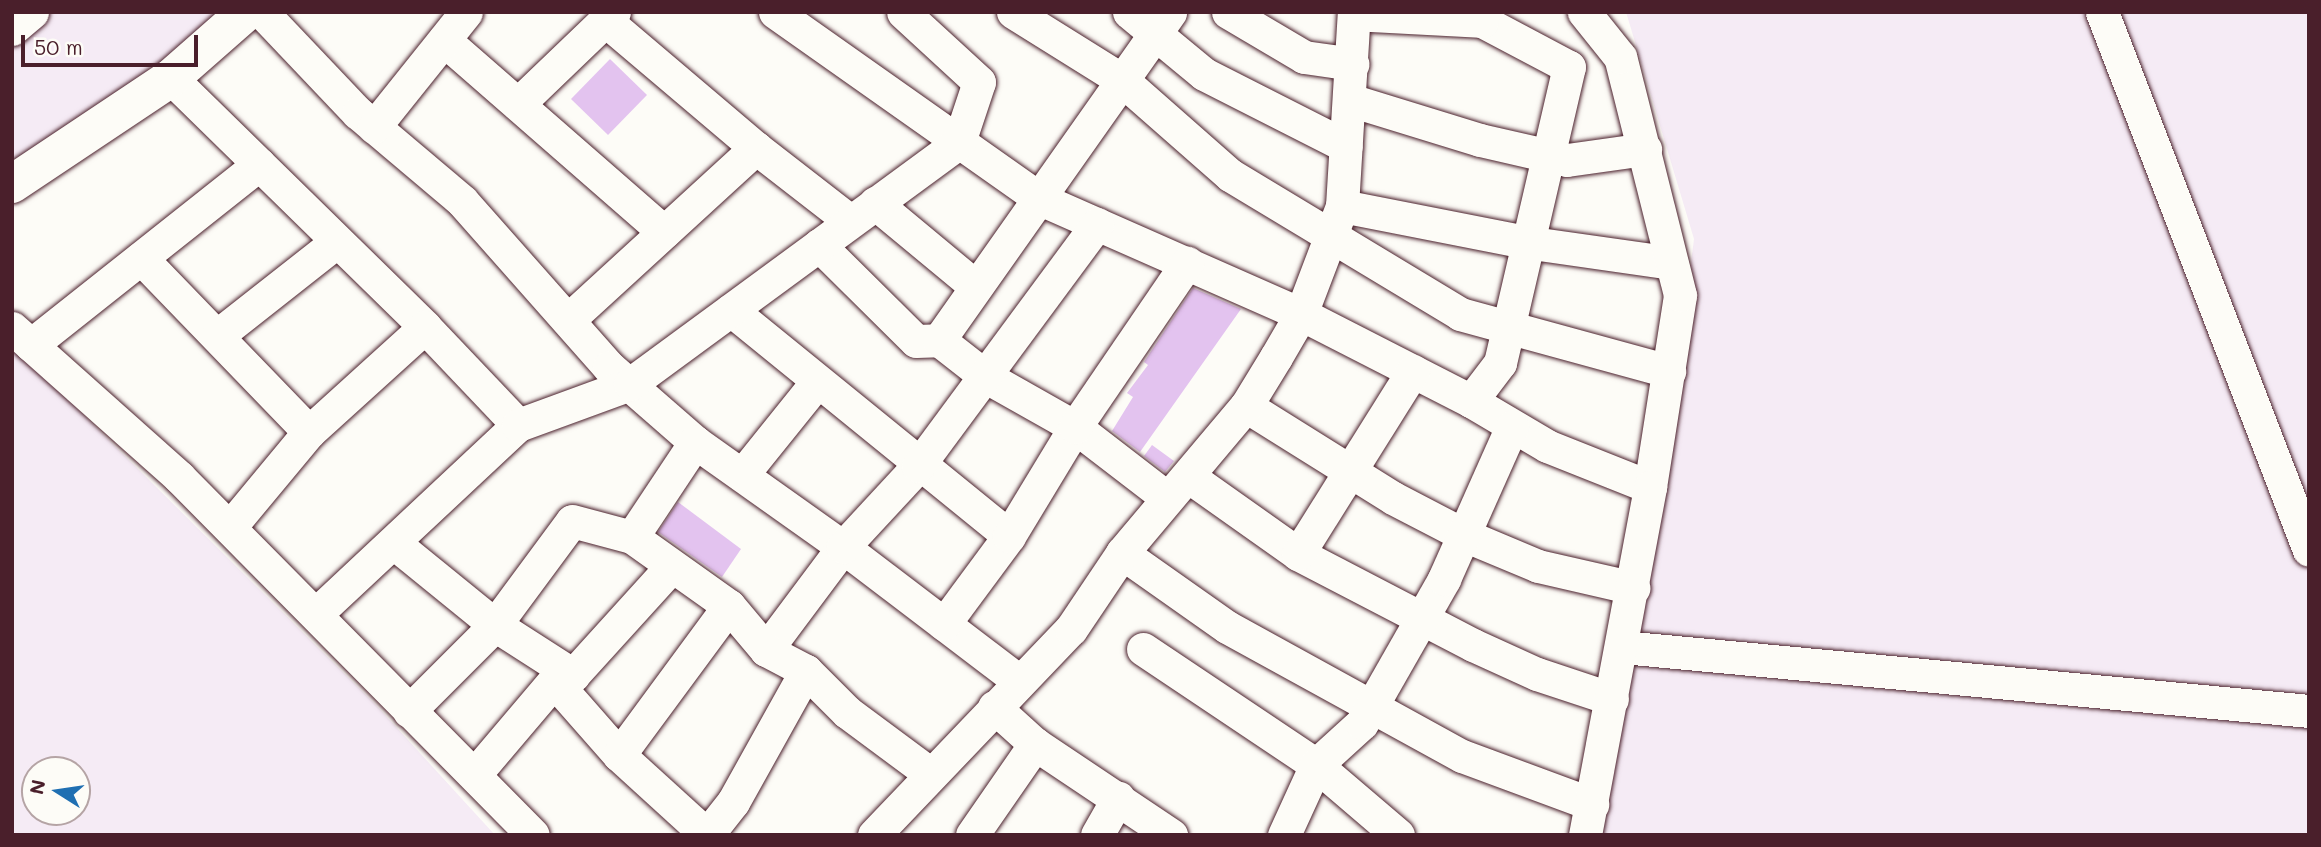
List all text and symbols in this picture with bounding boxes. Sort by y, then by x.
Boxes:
scale bar [24,21,201,65]
text: 50 m [34,33,83,60]
north arrow [21,756,91,826]
text: N [23,777,51,797]

